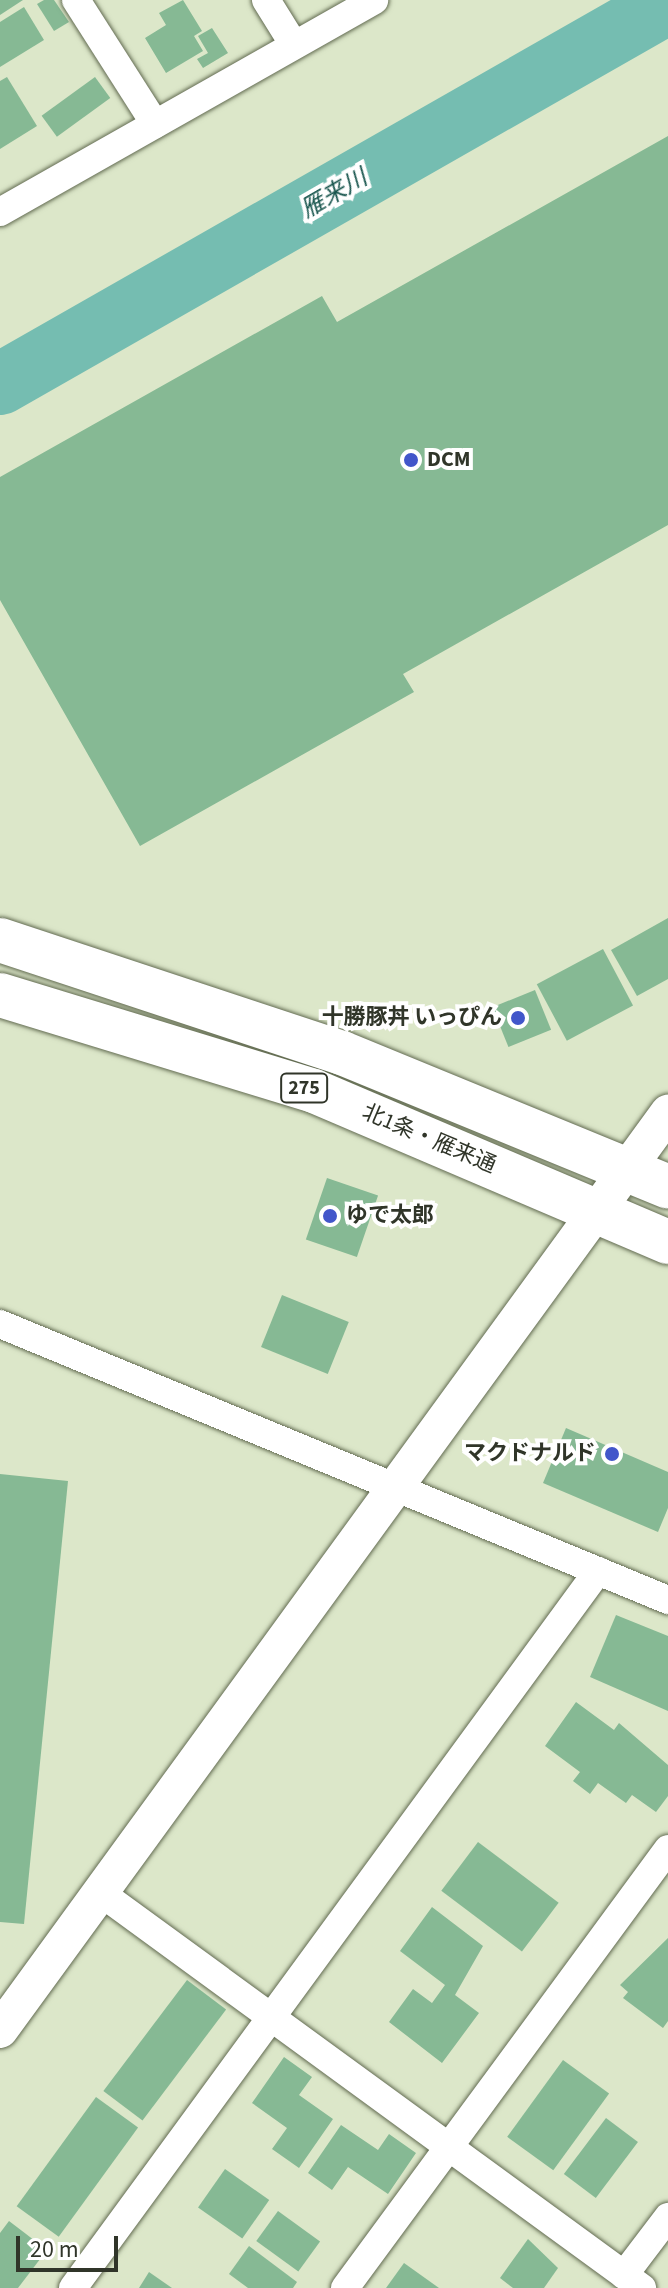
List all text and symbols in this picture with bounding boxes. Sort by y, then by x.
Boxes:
water label: 雁来川 [296,164,372,224]
place label: DCM [427,447,471,473]
marker: DCM [402,451,420,469]
place label: 十勝豚丼 いっぴん [322,1005,502,1031]
marker: 十勝豚丼 いっぴん [509,1009,527,1027]
road number: 275 [280,1072,328,1104]
street label: 北1条・雁来通 [358,1099,500,1179]
place label: ゆで太郎 [346,1203,434,1229]
marker: ゆで太郎 [321,1207,339,1225]
place label: マクドナルド [464,1441,596,1467]
marker: マクドナルド [603,1445,621,1463]
scale bar [20,2220,122,2270]
text: 20 m [30,2232,79,2267]

